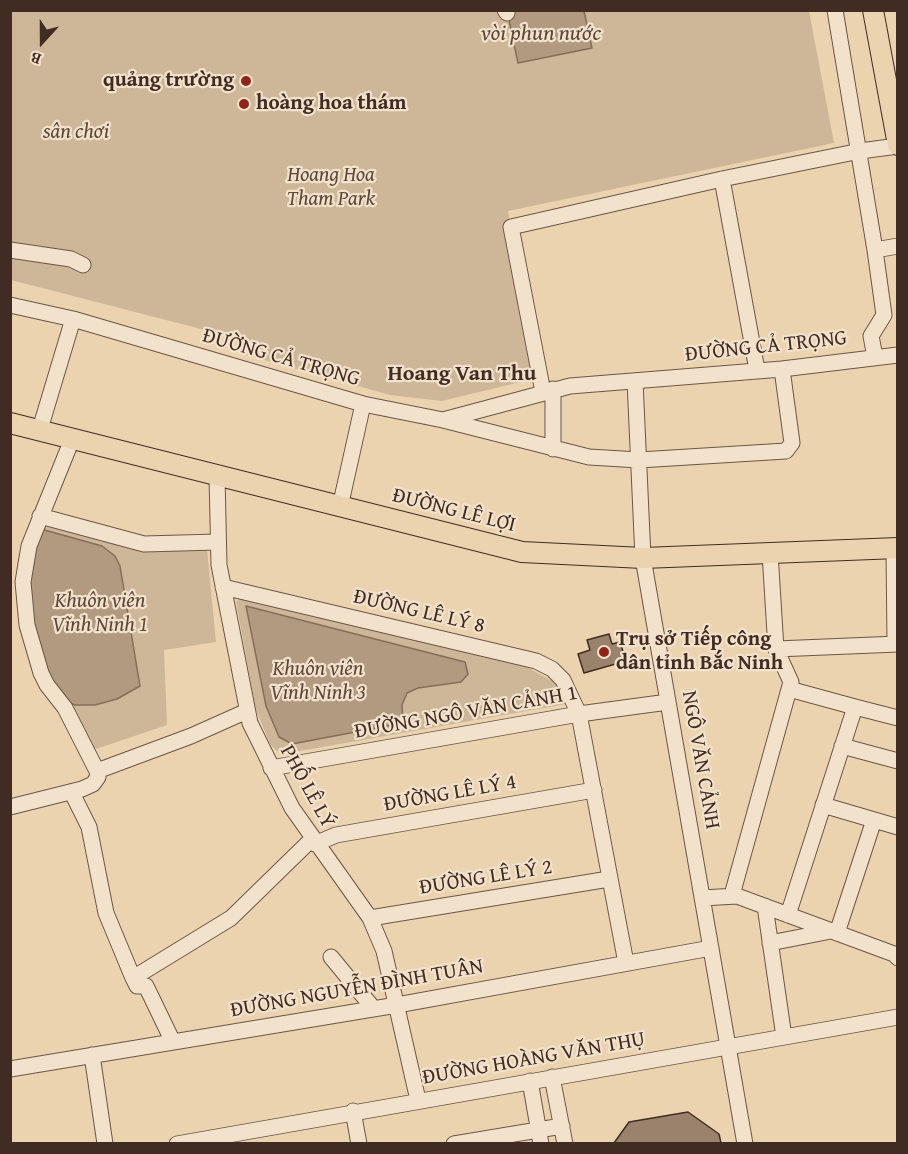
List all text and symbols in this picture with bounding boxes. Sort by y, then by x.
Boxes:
north arrow [12,12,72,72]
water label: vòi phun nước [481,21,601,47]
text: B [27,46,44,72]
place label: quảng trường [103,68,234,94]
marker: quảng trường [239,74,253,88]
place label: hoàng hoa thám [256,91,407,117]
marker: hoàng hoa thám [237,97,251,111]
park label: sân chơi [43,120,109,146]
park label: Hoang Hoa Tham Park [287,163,375,213]
street label: ĐƯỜNG CẢ TRỌNG [199,323,363,393]
street label: ĐƯỜNG CẢ TRỌNG [684,326,848,368]
district label: Hoang Van Thu [388,361,536,387]
street label: ĐƯỜNG LÊ LỢI [390,484,518,538]
street label: ĐƯỜNG LÊ LÝ 8 [351,585,487,639]
park label: Khuôn viên Vĩnh Ninh 1 [52,589,148,639]
place label: Trụ sở Tiếp công dân tỉnh Bắc Ninh [616,627,783,677]
marker: Trụ sở Tiếp công dân tỉnh Bắc Ninh [597,645,611,659]
park label: Khuôn viên Vĩnh Ninh 3 [270,657,366,707]
street label: ĐƯỜNG NGÔ VĂN CẢNH 1 [353,681,579,745]
street label: NGÔ VĂN CẢNH [675,689,725,831]
street label: PHỐ LÊ LÝ [274,741,340,833]
street label: ĐƯỜNG LÊ LÝ 4 [382,770,518,818]
street label: ĐƯỜNG LÊ LÝ 2 [418,855,554,901]
street label: ĐƯỜNG NGUYỄN ĐÌNH TUÂN [229,954,485,1024]
street label: ĐƯỜNG HOÀNG VĂN THỤ [421,1027,647,1091]

